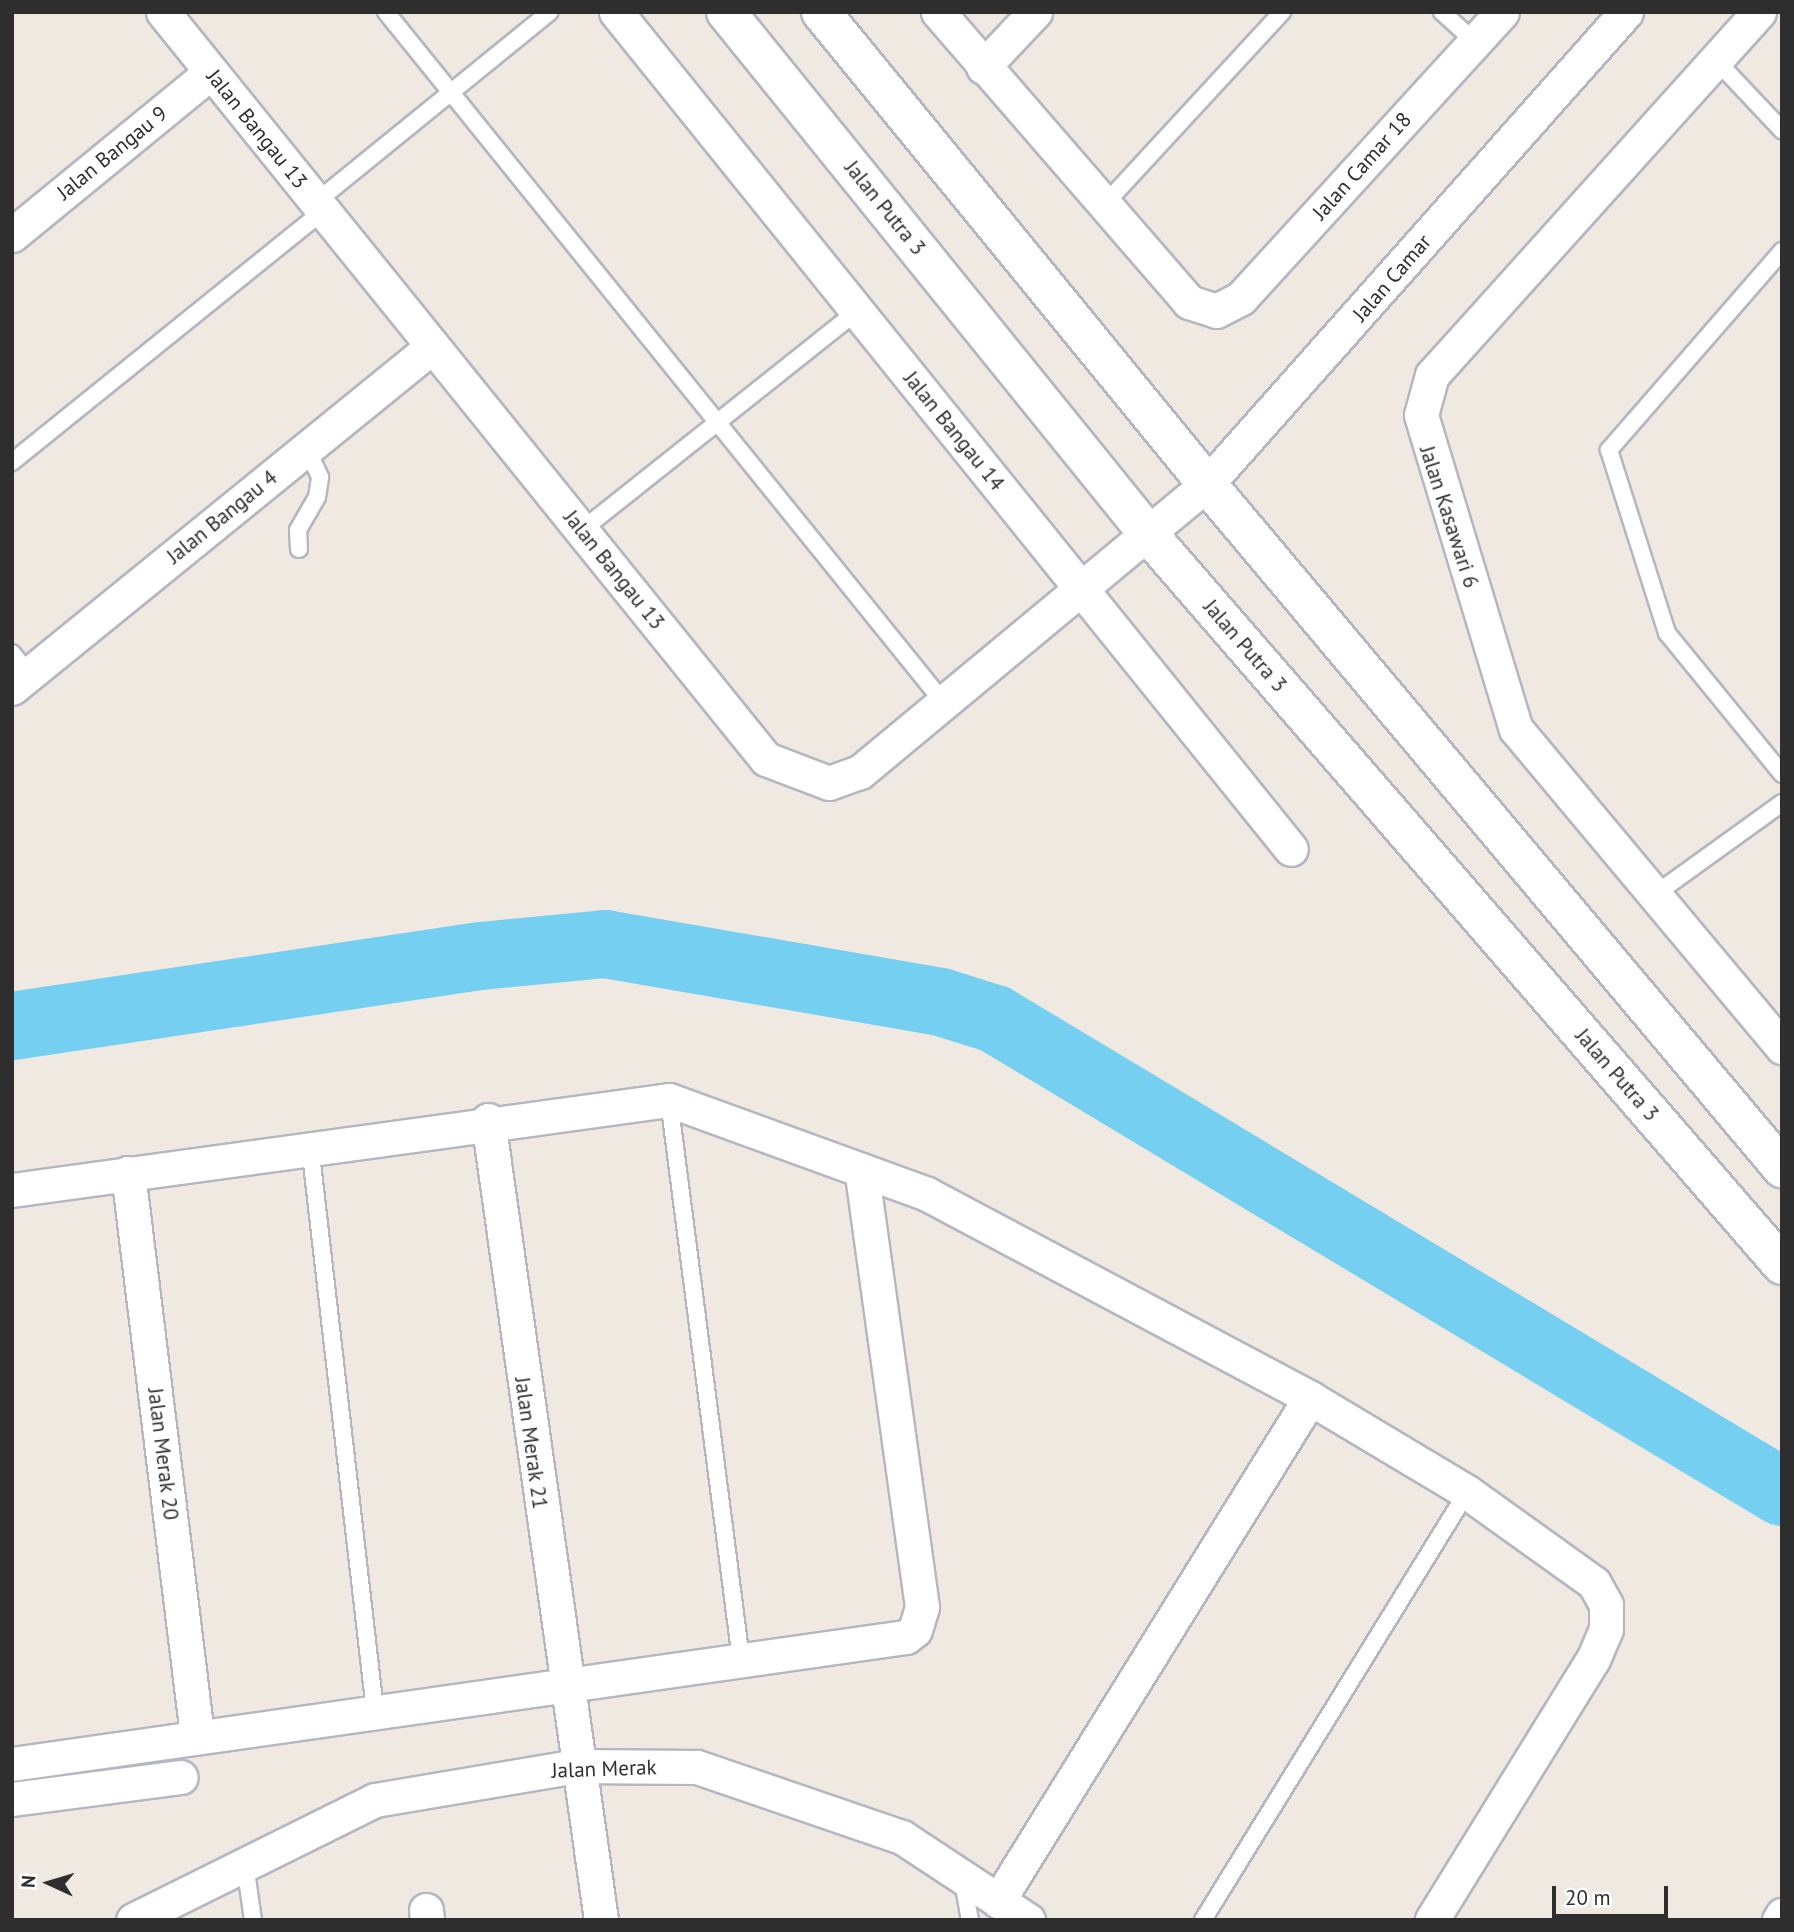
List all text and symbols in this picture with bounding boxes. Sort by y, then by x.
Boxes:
street label: Jalan Bangau 13 [201,64,313,194]
street label: Jalan Bangau 9 [52,101,172,205]
street label: Jalan Camar 18 [1307,107,1417,225]
street label: Jalan Putra 3 [839,156,931,260]
street label: Jalan Camar [1347,229,1437,327]
street label: Jalan Bangau 14 [898,366,1010,496]
street label: Jalan Kasawari 6 [1414,443,1484,591]
street label: Jalan Bangau 4 [162,465,282,569]
street label: Jalan Bangau 13 [558,505,670,635]
street label: Jalan Putra 3 [1198,595,1292,697]
street label: Jalan Putra 3 [1570,1024,1664,1126]
street label: Jalan Merak 21 [509,1375,553,1511]
street label: Jalan Merak 20 [142,1386,184,1522]
street label: Jalan Merak [551,1755,657,1783]
north arrow [14,1848,84,1918]
scale bar [1556,1872,1672,1916]
text: N [16,1874,40,1889]
text: 20 m [1565,1884,1611,1911]

